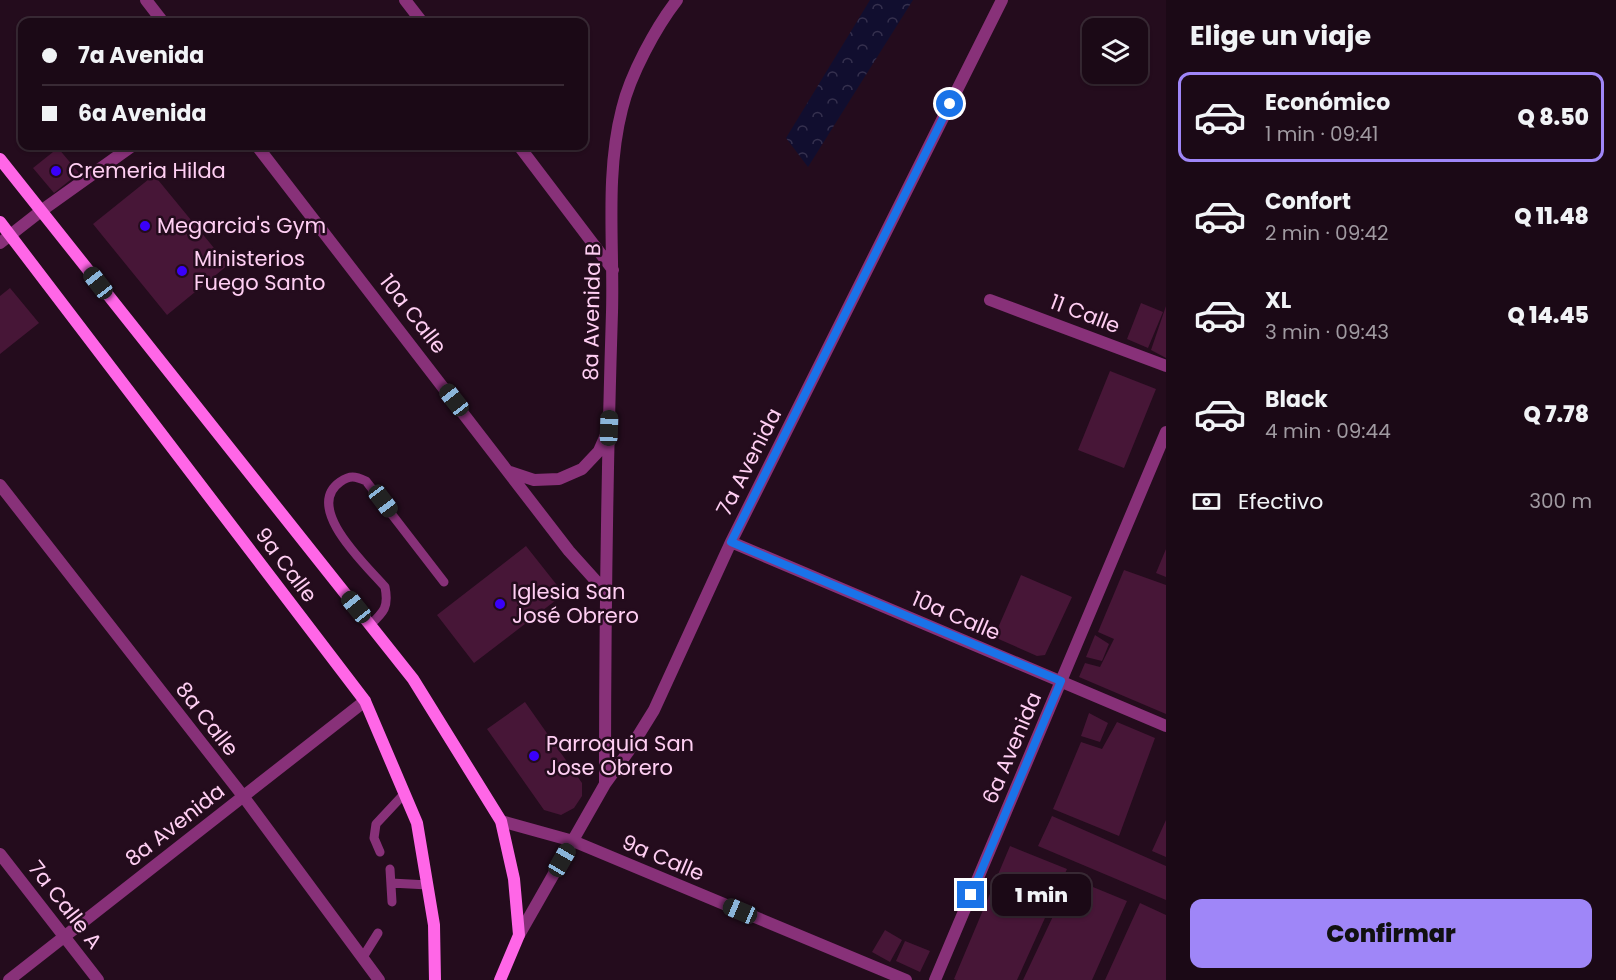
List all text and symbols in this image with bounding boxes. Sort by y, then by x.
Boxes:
text: Elige un viaje [1190,17,1371,54]
map controls [1082,18,1148,84]
button: layers [1082,18,1148,84]
text: 7a Avenida [78,40,204,71]
text: Económico [1265,87,1390,118]
route start [936,90,963,117]
icon: car [1193,90,1247,144]
text: 6a Avenida [78,98,206,129]
text: Q 8.50 [1518,102,1589,133]
text: 1 min · 09:41 [1265,120,1378,148]
place label: Cremeria Hilda [68,156,226,185]
marker: Cremeria Hilda [49,164,63,178]
text: Confort [1265,186,1351,217]
icon: car [1193,189,1247,243]
text: Q 11.48 [1514,201,1589,232]
place label: Megarcia's Gym [157,211,326,240]
marker: Megarcia's Gym [138,219,152,233]
text: 2 min · 09:42 [1265,219,1389,247]
street label: 8a Avenida B [576,243,607,381]
place label: Ministerios Fuego Santo [194,244,325,297]
car [80,263,116,303]
marker: Ministerios Fuego Santo [175,264,189,278]
street label: 10a Calle [373,268,454,359]
text: XL [1265,285,1291,316]
street label: 11 Calle [1046,287,1124,340]
icon: car [1193,288,1247,342]
text: Q 14.45 [1508,300,1589,331]
text: 3 min · 09:43 [1265,318,1389,346]
car [436,380,472,420]
text: Black [1265,384,1328,415]
icon: car [1193,387,1247,441]
text: Q 7.78 [1523,399,1589,430]
street label: 7a Avenida [709,403,788,521]
car [599,410,619,446]
text: 4 min · 09:44 [1265,417,1391,445]
car [365,481,401,521]
icon: cash [1190,485,1223,518]
text: Efectivo [1238,486,1323,517]
text: 300 m [1529,487,1592,515]
street label: 9a Calle [249,521,324,608]
place label: Iglesia San José Obrero [512,577,639,630]
street label: 10a Calle [908,584,1005,647]
car [338,587,374,627]
marker: Iglesia San José Obrero [493,597,507,611]
street label: 8a Calle [169,676,246,762]
street label: 6a Avenida [975,687,1048,808]
place label: Parroquia San Jose Obrero [546,729,694,782]
marker: Parroquia San Jose Obrero [527,749,541,763]
street label: 8a Avenida [119,777,231,873]
street label: 9a Calle [618,827,709,888]
car [545,840,579,880]
street label: 7a Calle A [22,854,109,955]
callout: 1 min [992,874,1091,916]
route end [957,881,984,908]
text: 1 min [1015,881,1068,909]
car [720,896,760,926]
button: Confirmar [1190,899,1592,968]

